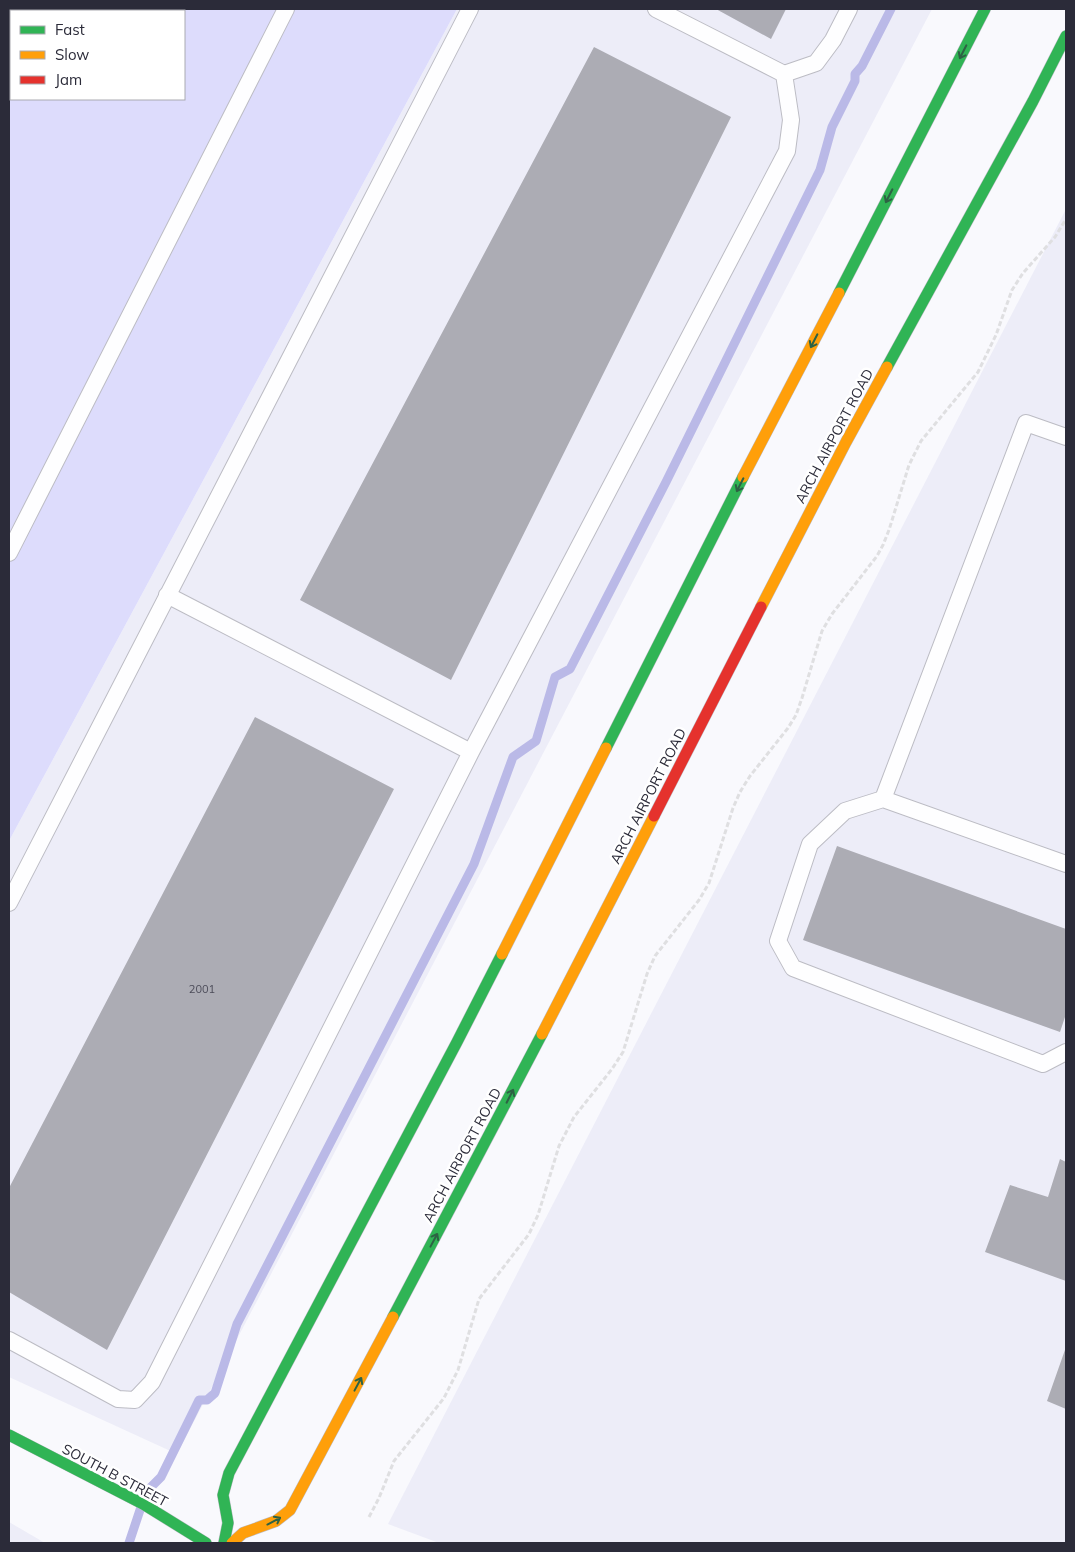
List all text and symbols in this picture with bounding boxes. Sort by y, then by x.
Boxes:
legend [10,10,185,100]
text: Fast [55,20,85,39]
one-way arrow [958,44,967,59]
text: Slow [55,45,89,64]
text: Jam [55,70,82,89]
one-way arrow [884,189,894,204]
one-way arrow [809,333,818,348]
street label: ARCH AIRPORT ROAD [791,366,877,506]
one-way arrow [735,478,745,493]
street label: ARCH AIRPORT ROAD [606,725,690,867]
house number: 2001 [189,982,215,996]
street label: ARCH AIRPORT ROAD [419,1085,505,1225]
one-way arrow [505,1089,515,1104]
one-way arrow [430,1233,439,1248]
one-way arrow [353,1376,363,1391]
street label: SOUTH B STREET [59,1440,171,1511]
one-way arrow [267,1515,281,1525]

